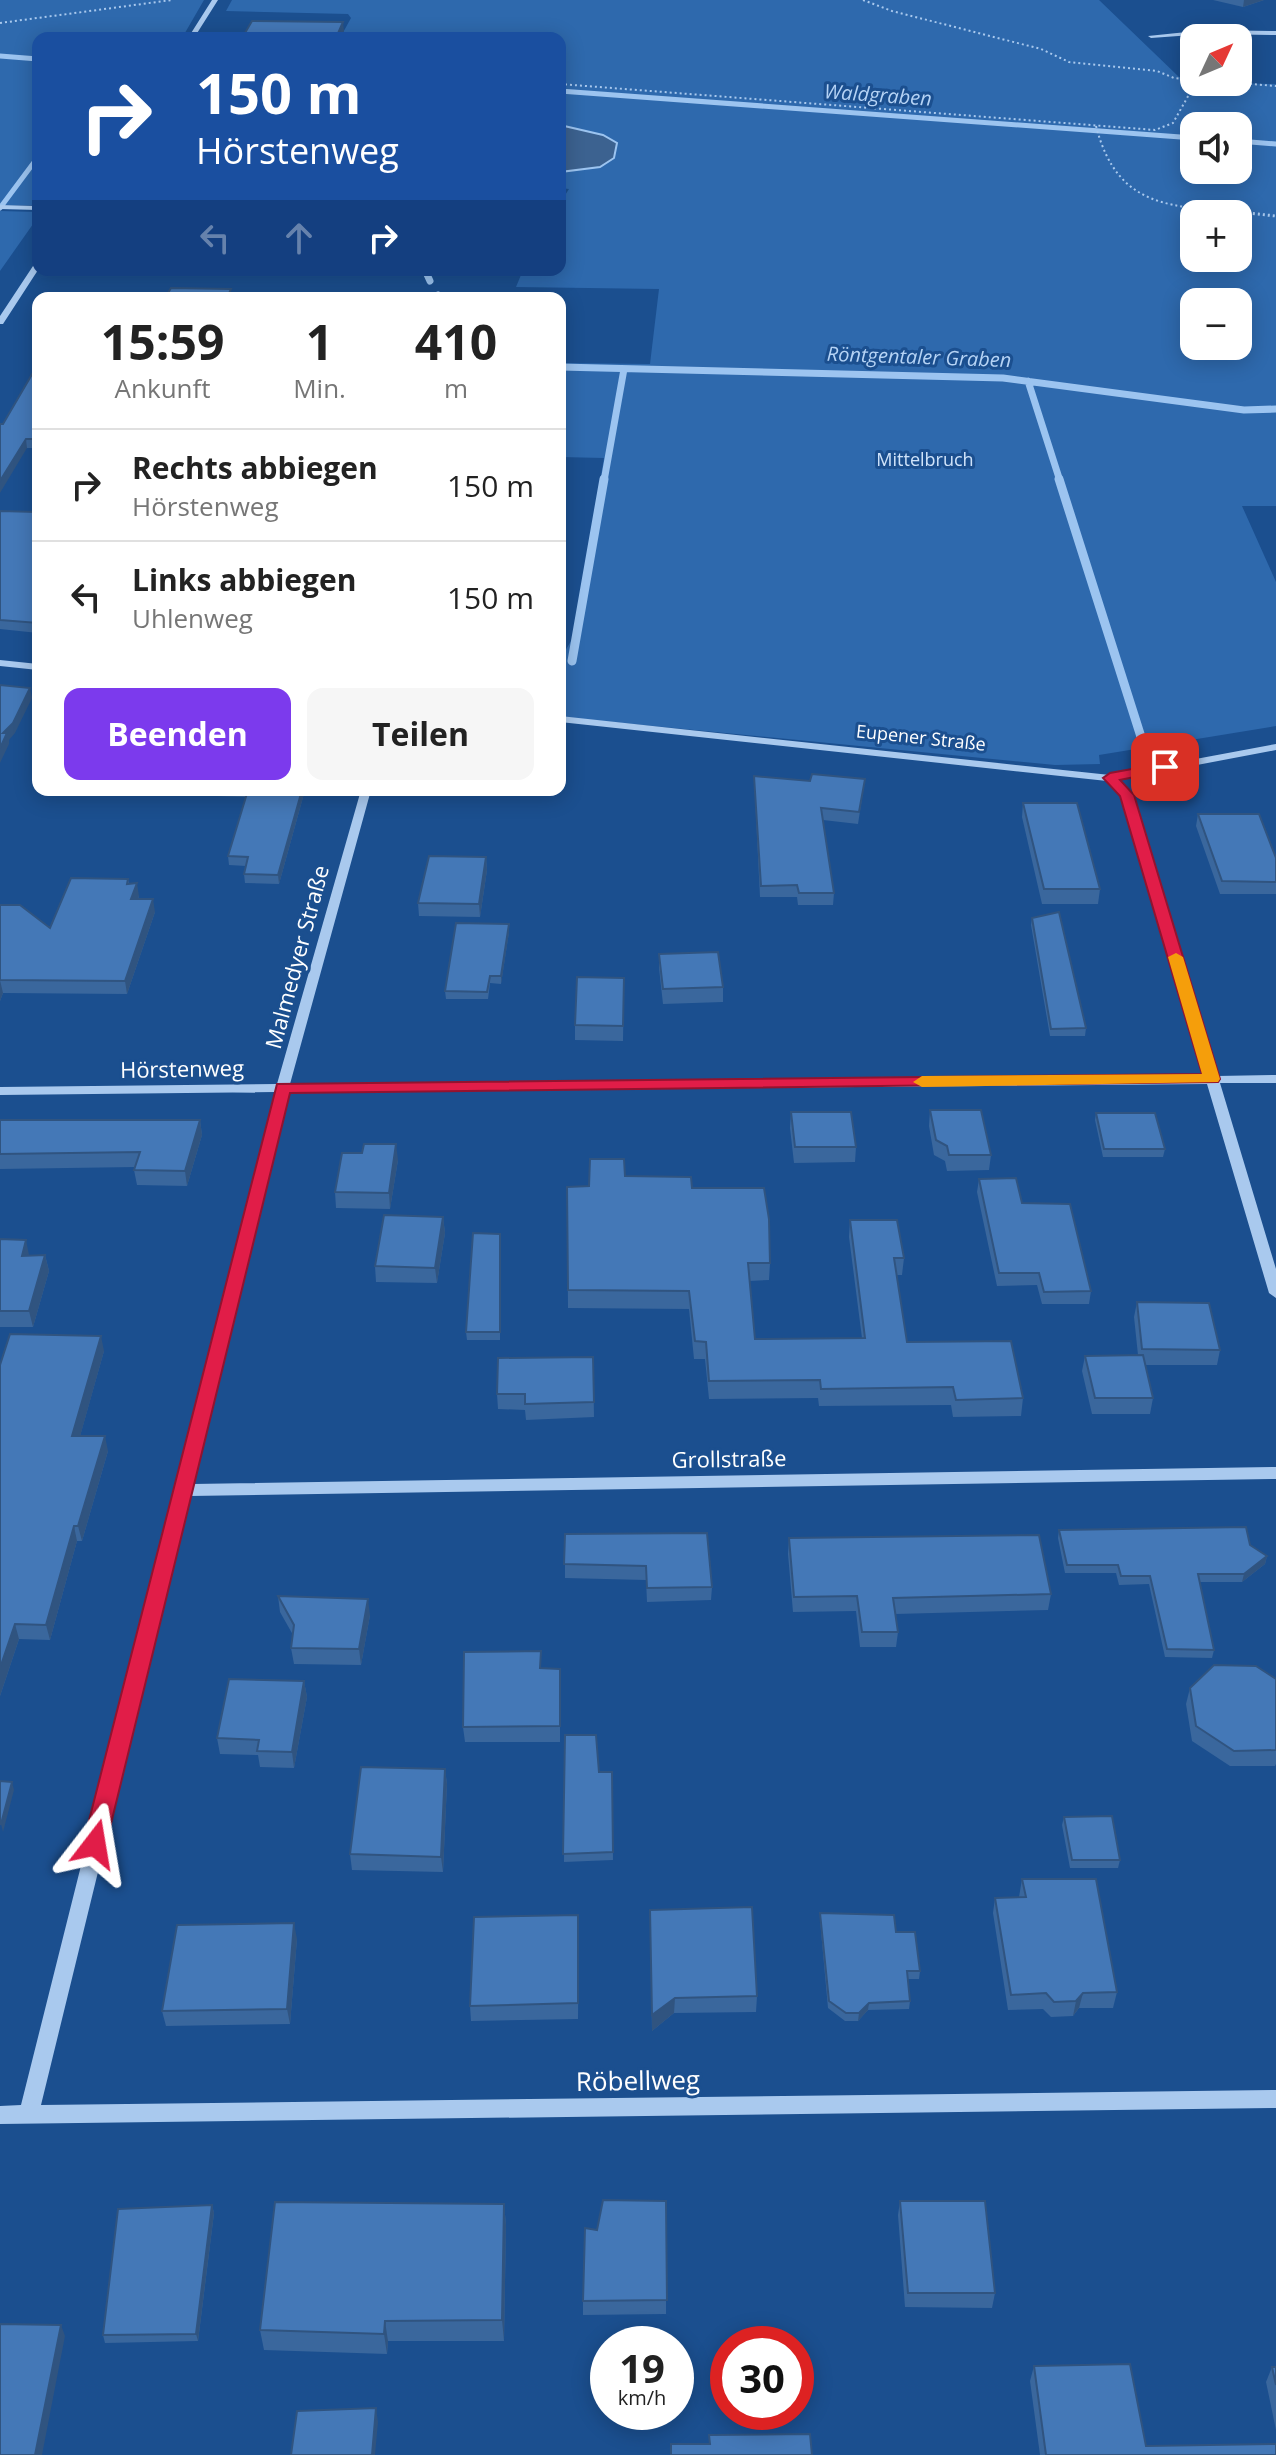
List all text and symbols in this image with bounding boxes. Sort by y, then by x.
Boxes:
north arrow [1180,24,1252,96]
map controls [1180,24,1252,360]
text: 150 m [196,54,362,130]
icon: right [64,64,168,168]
water label: Waldgraben [823,77,933,112]
button: sound [1180,112,1252,184]
text: Hörstenweg [196,126,399,175]
button: + [1180,200,1252,272]
icon: left [193,216,237,260]
icon: ahead [277,216,321,260]
icon: right [361,216,405,260]
button: − [1180,288,1252,360]
text: 15:59 [101,309,224,374]
text: 1 [306,309,333,374]
text: 410 [415,309,497,374]
water label: Röntgentaler Graben [826,340,1012,373]
text: Ankunft [115,370,211,406]
text: Min. [293,370,346,406]
text: m [444,370,468,406]
text: Rechts abbiegen [132,447,378,488]
park label: Mittelbruch [876,447,974,471]
icon: right [64,463,108,507]
text: 150 m [447,465,534,506]
text: Hörstenweg [132,488,279,524]
text: Links abbiegen [132,559,357,600]
icon: left [64,575,108,619]
text: 150 m [447,577,534,618]
text: Uhlenweg [132,600,253,636]
button: Beenden [64,688,291,780]
button: Teilen [307,688,534,780]
street label: Eupener Straße [855,718,987,756]
pin [1131,733,1199,801]
icon: arrive [1143,745,1187,789]
street label: Malmedyer Straße [257,862,335,1052]
street label: Hörstenweg [120,1052,244,1084]
street label: Grollstraße [671,1442,787,1474]
position arrow [53,1802,137,1886]
street label: Röbellweg [576,2061,700,2099]
speed limit sign: 30 [710,2326,814,2430]
text: 19 [619,2340,665,2395]
text: km/h [618,2384,666,2411]

